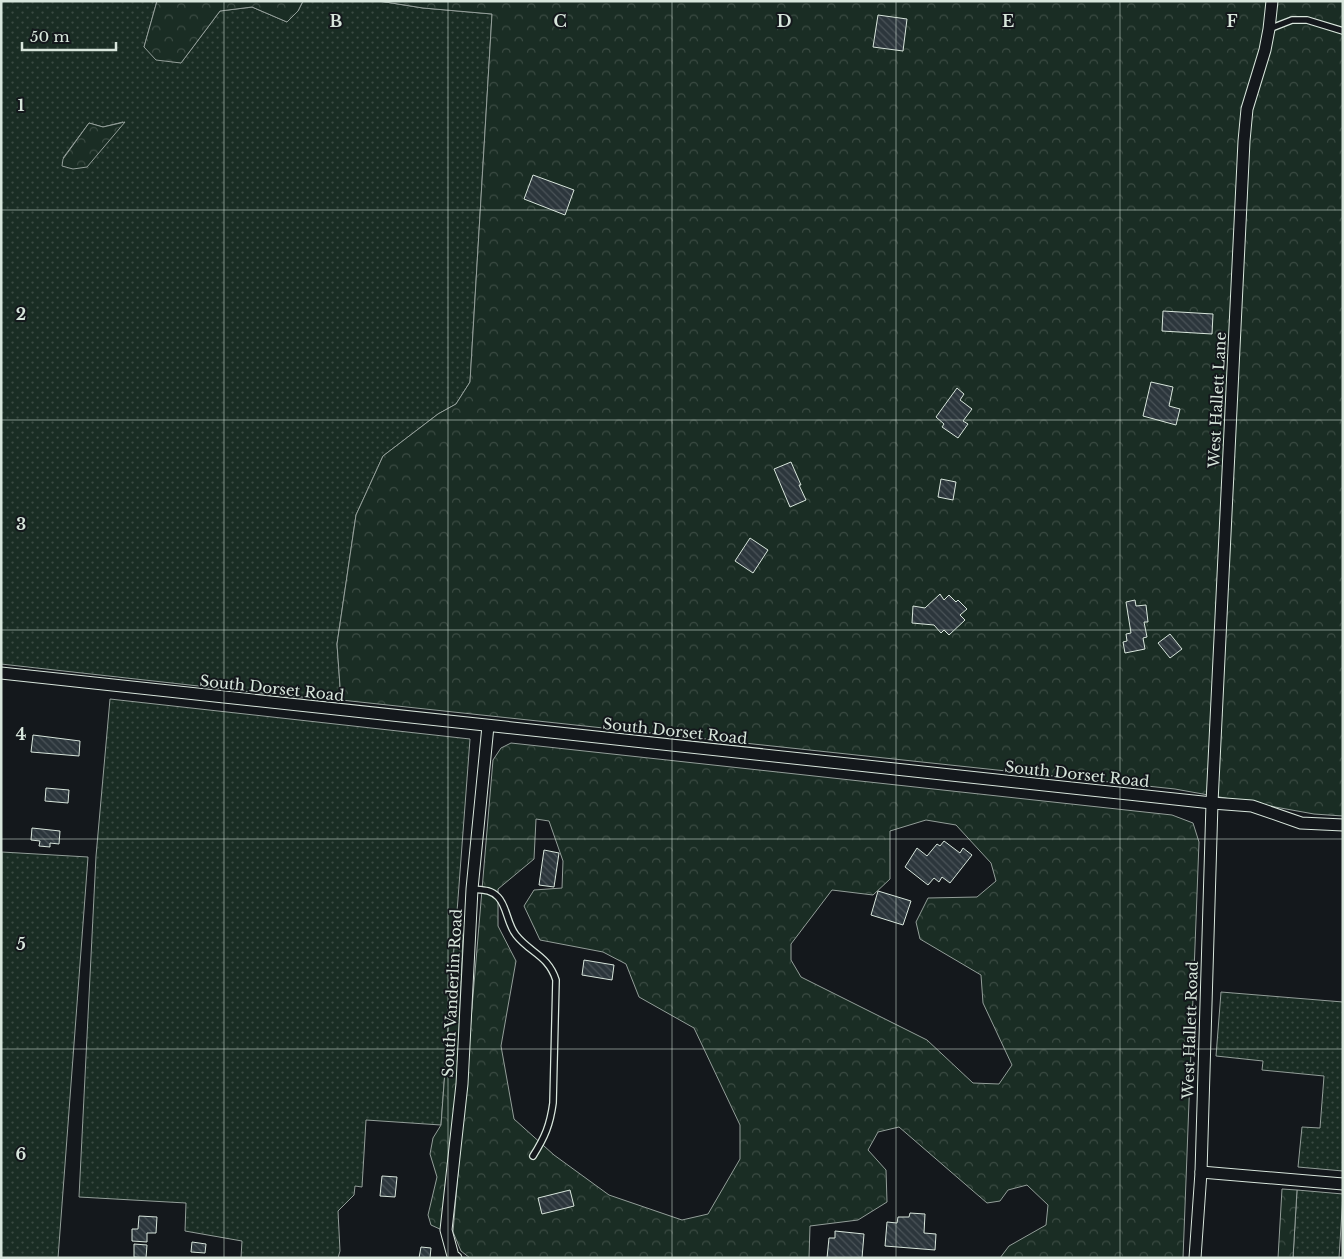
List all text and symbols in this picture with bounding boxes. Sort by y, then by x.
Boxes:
text: B [330,11,343,31]
text: C [553,11,567,31]
text: D [777,11,791,31]
text: E [1002,11,1014,31]
text: F [1226,11,1238,31]
scale bar [22,20,116,52]
text: 50 m [30,27,70,46]
text: 1 [18,95,25,115]
text: 2 [16,304,26,324]
street label: West Hallett Lane [1204,332,1230,469]
text: 3 [16,514,26,534]
street label: South Dorset Road [199,671,345,705]
street label: South Dorset Road [602,714,748,748]
text: 4 [16,724,26,744]
street label: South Dorset Road [1004,757,1150,791]
street label: South Vanderlin Road [438,908,466,1078]
text: 5 [16,934,26,954]
street label: West Hallett Road [1178,961,1202,1100]
text: 6 [16,1144,27,1164]

